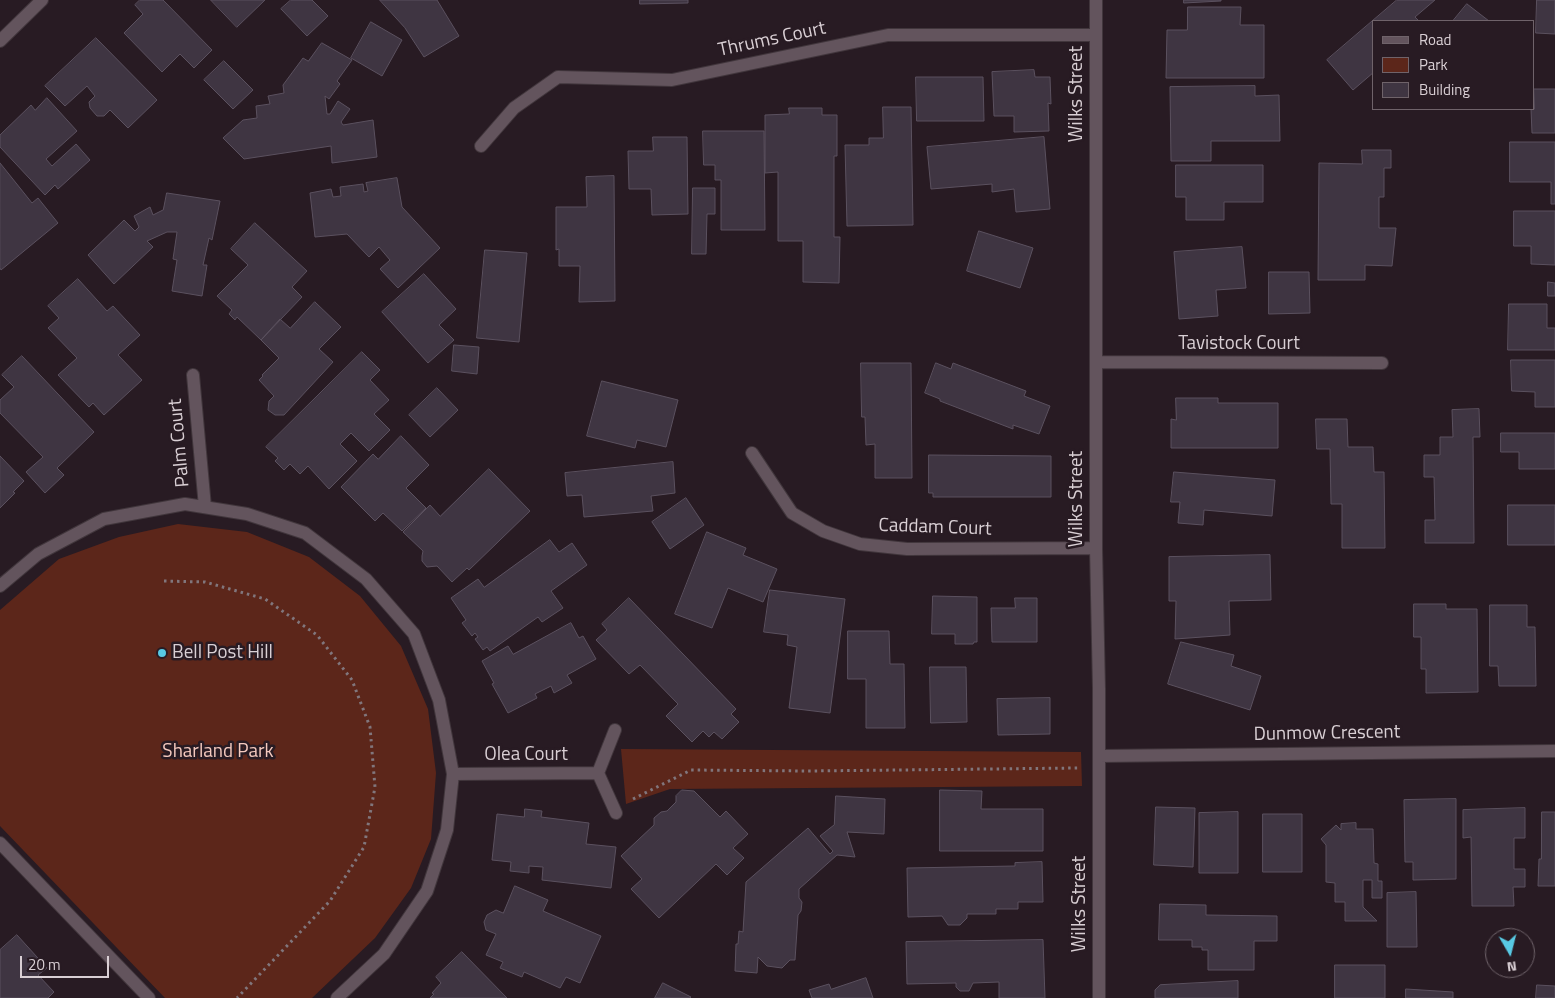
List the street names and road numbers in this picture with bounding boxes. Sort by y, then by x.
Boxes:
street label: Thrums Court [716,17,828,63]
street label: Wilks Street [1066,46,1088,142]
street label: Tavistock Court [1178,333,1300,355]
street label: Palm Court [165,398,195,488]
street label: Wilks Street [1066,451,1088,547]
street label: Caddam Court [878,515,992,541]
street label: Dunmow Crescent [1253,721,1401,747]
street label: Olea Court [484,744,568,766]
street label: Wilks Street [1069,856,1091,952]

